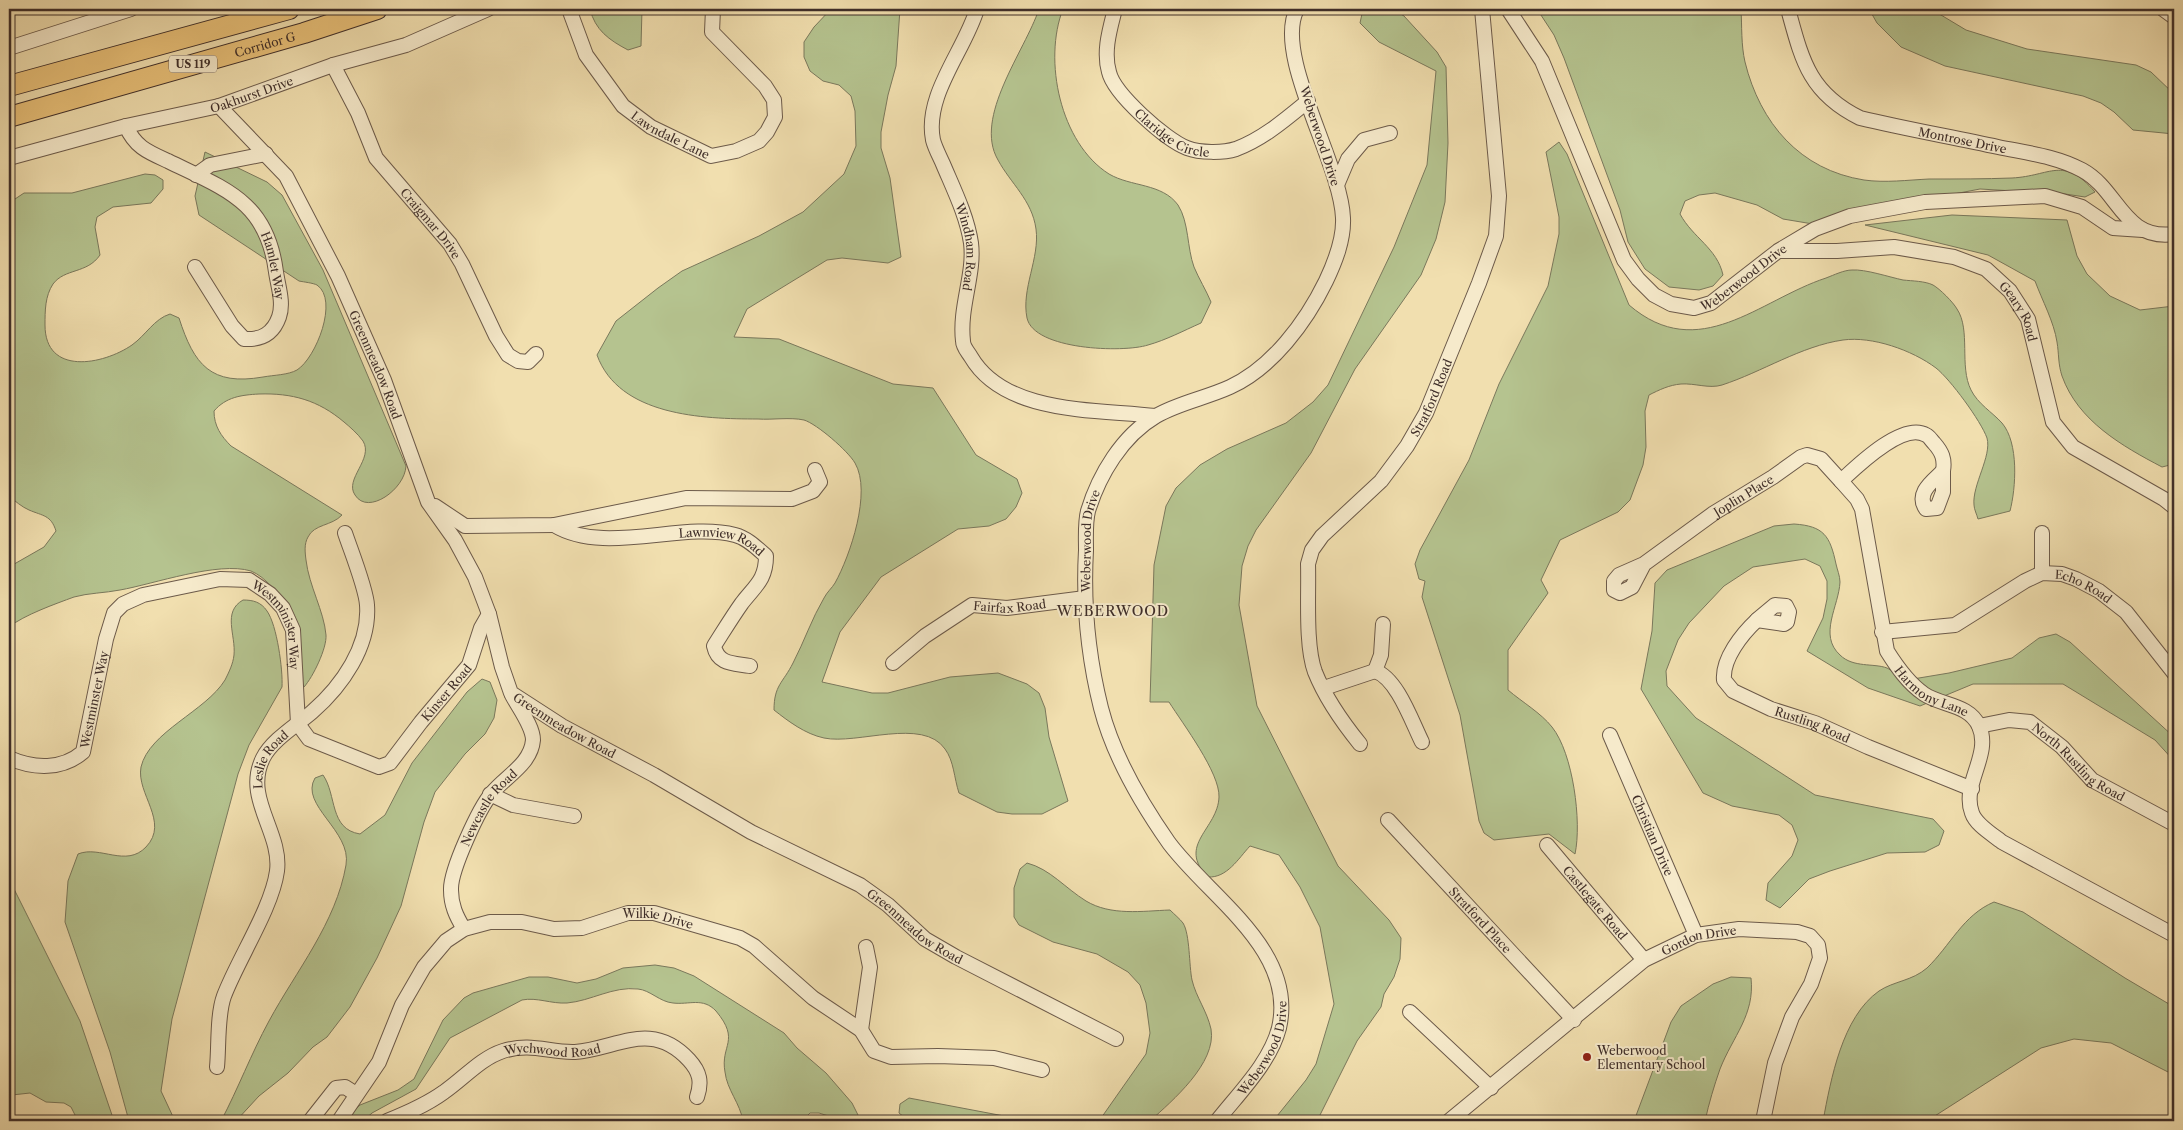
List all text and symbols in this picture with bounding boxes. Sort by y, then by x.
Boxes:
street label: Corridor G [233,28,297,60]
road number: US 119 [169,56,217,72]
street label: Oakhurst Drive [209,72,295,115]
street label: Weberwood Drive [1297,83,1343,188]
street label: Claridge Circle [1132,105,1210,159]
street label: Lawndale Lane [628,107,713,162]
street label: Montrose Drive [1917,123,2008,156]
street label: Craigmar Drive [398,185,465,262]
street label: Windham Road [952,200,979,293]
street label: Hamlet Way [258,229,288,301]
street label: Weberwood Drive [1697,240,1789,314]
street label: Geary Road [1997,278,2041,343]
street label: Greenmeadow Road [347,308,405,422]
street label: Stratford Road [1407,356,1455,439]
street label: Joplin Place [1709,471,1776,520]
street label: Weberwood Drive [1078,487,1103,593]
street label: Lawnview Road [678,524,768,559]
street label: Echo Road [2055,566,2116,606]
street label: Westminister Way [248,576,303,670]
street label: Fairfax Road [973,595,1047,616]
district label: WEBERWOOD [1056,602,1169,620]
street label: Westminster Way [76,649,111,751]
street label: Kinser Road [418,660,475,724]
street label: Harmony Lane [1892,663,1972,719]
street label: Greenmeadow Road [511,689,619,761]
street label: Rustling Road [1773,703,1853,746]
street label: North Rustling Road [2029,719,2128,804]
street label: Leslie Road [250,726,292,789]
street label: Newcastle Road [457,765,520,848]
street label: Christian Drive [1629,792,1677,878]
street label: Castlegate Road [1560,862,1631,943]
street label: Stratford Place [1446,883,1515,956]
street label: Greenmeadow Road [864,885,966,967]
street label: Wilkie Drive [621,906,695,932]
street label: Gordon Drive [1659,922,1738,958]
street label: Weberwood Drive [1233,1000,1289,1099]
street label: Wychwood Road [502,1040,603,1060]
place label: Weberwood Elementary School [1596,1043,1706,1072]
marker: Weberwood Elementary School [1581,1051,1593,1063]

